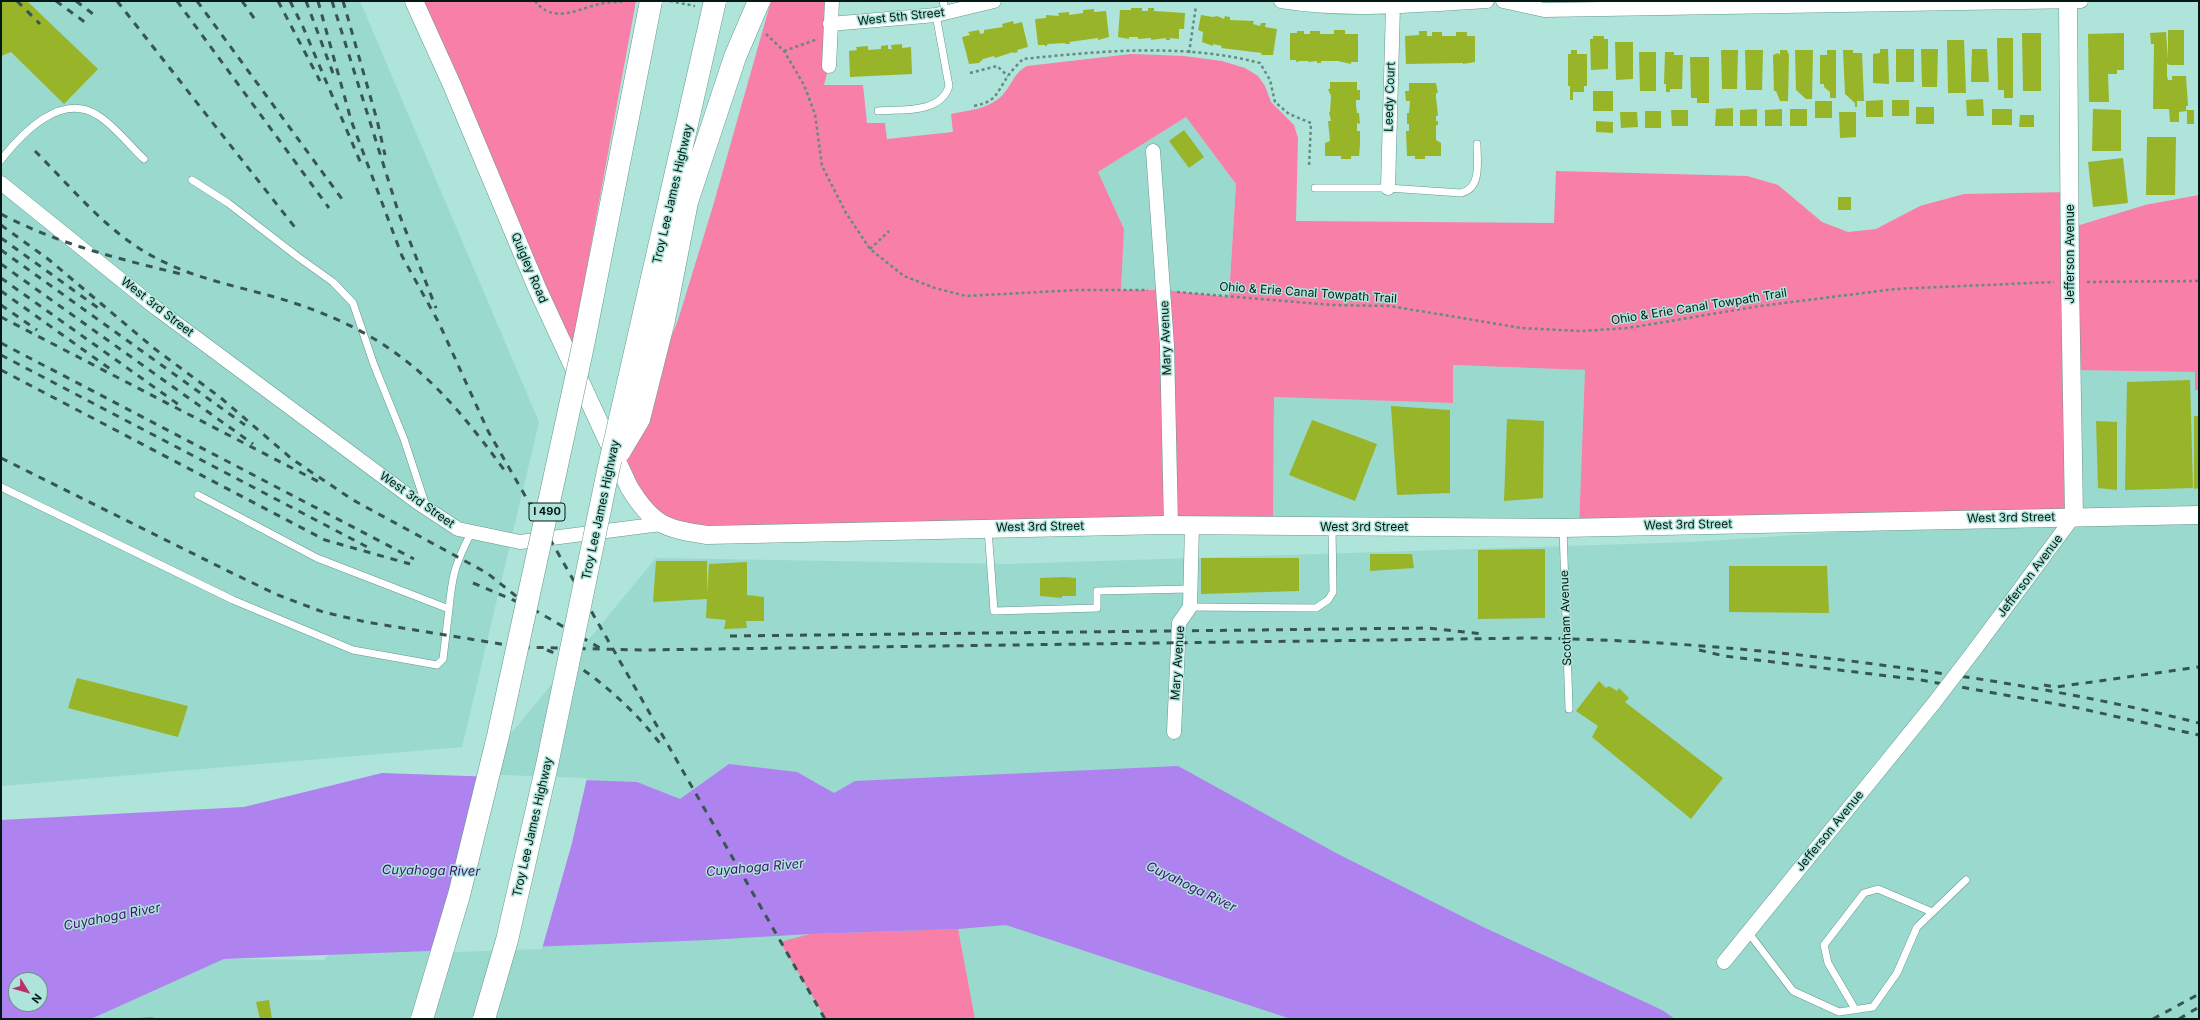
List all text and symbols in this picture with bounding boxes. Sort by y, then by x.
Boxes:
street label: West 5th Street [857,5,945,29]
street label: Leedy Court [1382,62,1398,132]
street label: Troy Lee James Highway [650,123,696,265]
street label: Jefferson Avenue [2063,204,2077,304]
street label: Quigley Road [508,231,550,305]
street label: West 3rd Street [118,274,196,340]
street label: Ohio & Erie Canal Towpath Trail [1219,280,1397,306]
street label: Ohio & Erie Canal Towpath Trail [1610,286,1788,328]
street label: Mary Avenue [1158,300,1174,376]
street label: Troy Lee James Highway [579,439,623,581]
street label: West 3rd Street [377,469,457,531]
road number: I 490 [529,503,565,521]
street label: West 3rd Street [1967,510,2055,526]
street label: West 3rd Street [1644,517,1732,533]
street label: West 3rd Street [996,519,1084,535]
street label: West 3rd Street [1320,520,1408,534]
street label: Jefferson Avenue [1994,532,2066,620]
street label: Scotham Avenue [1557,570,1575,666]
street label: Mary Avenue [1168,625,1188,701]
street label: Troy Lee James Highway [510,756,556,898]
street label: Jefferson Avenue [1793,788,1867,874]
water label: Cuyahoga River [705,856,805,880]
water label: Cuyahoga River [1143,858,1239,916]
water label: Cuyahoga River [382,862,480,880]
water label: Cuyahoga River [62,900,162,934]
north arrow [8,972,48,1012]
text: N [29,991,45,1006]

